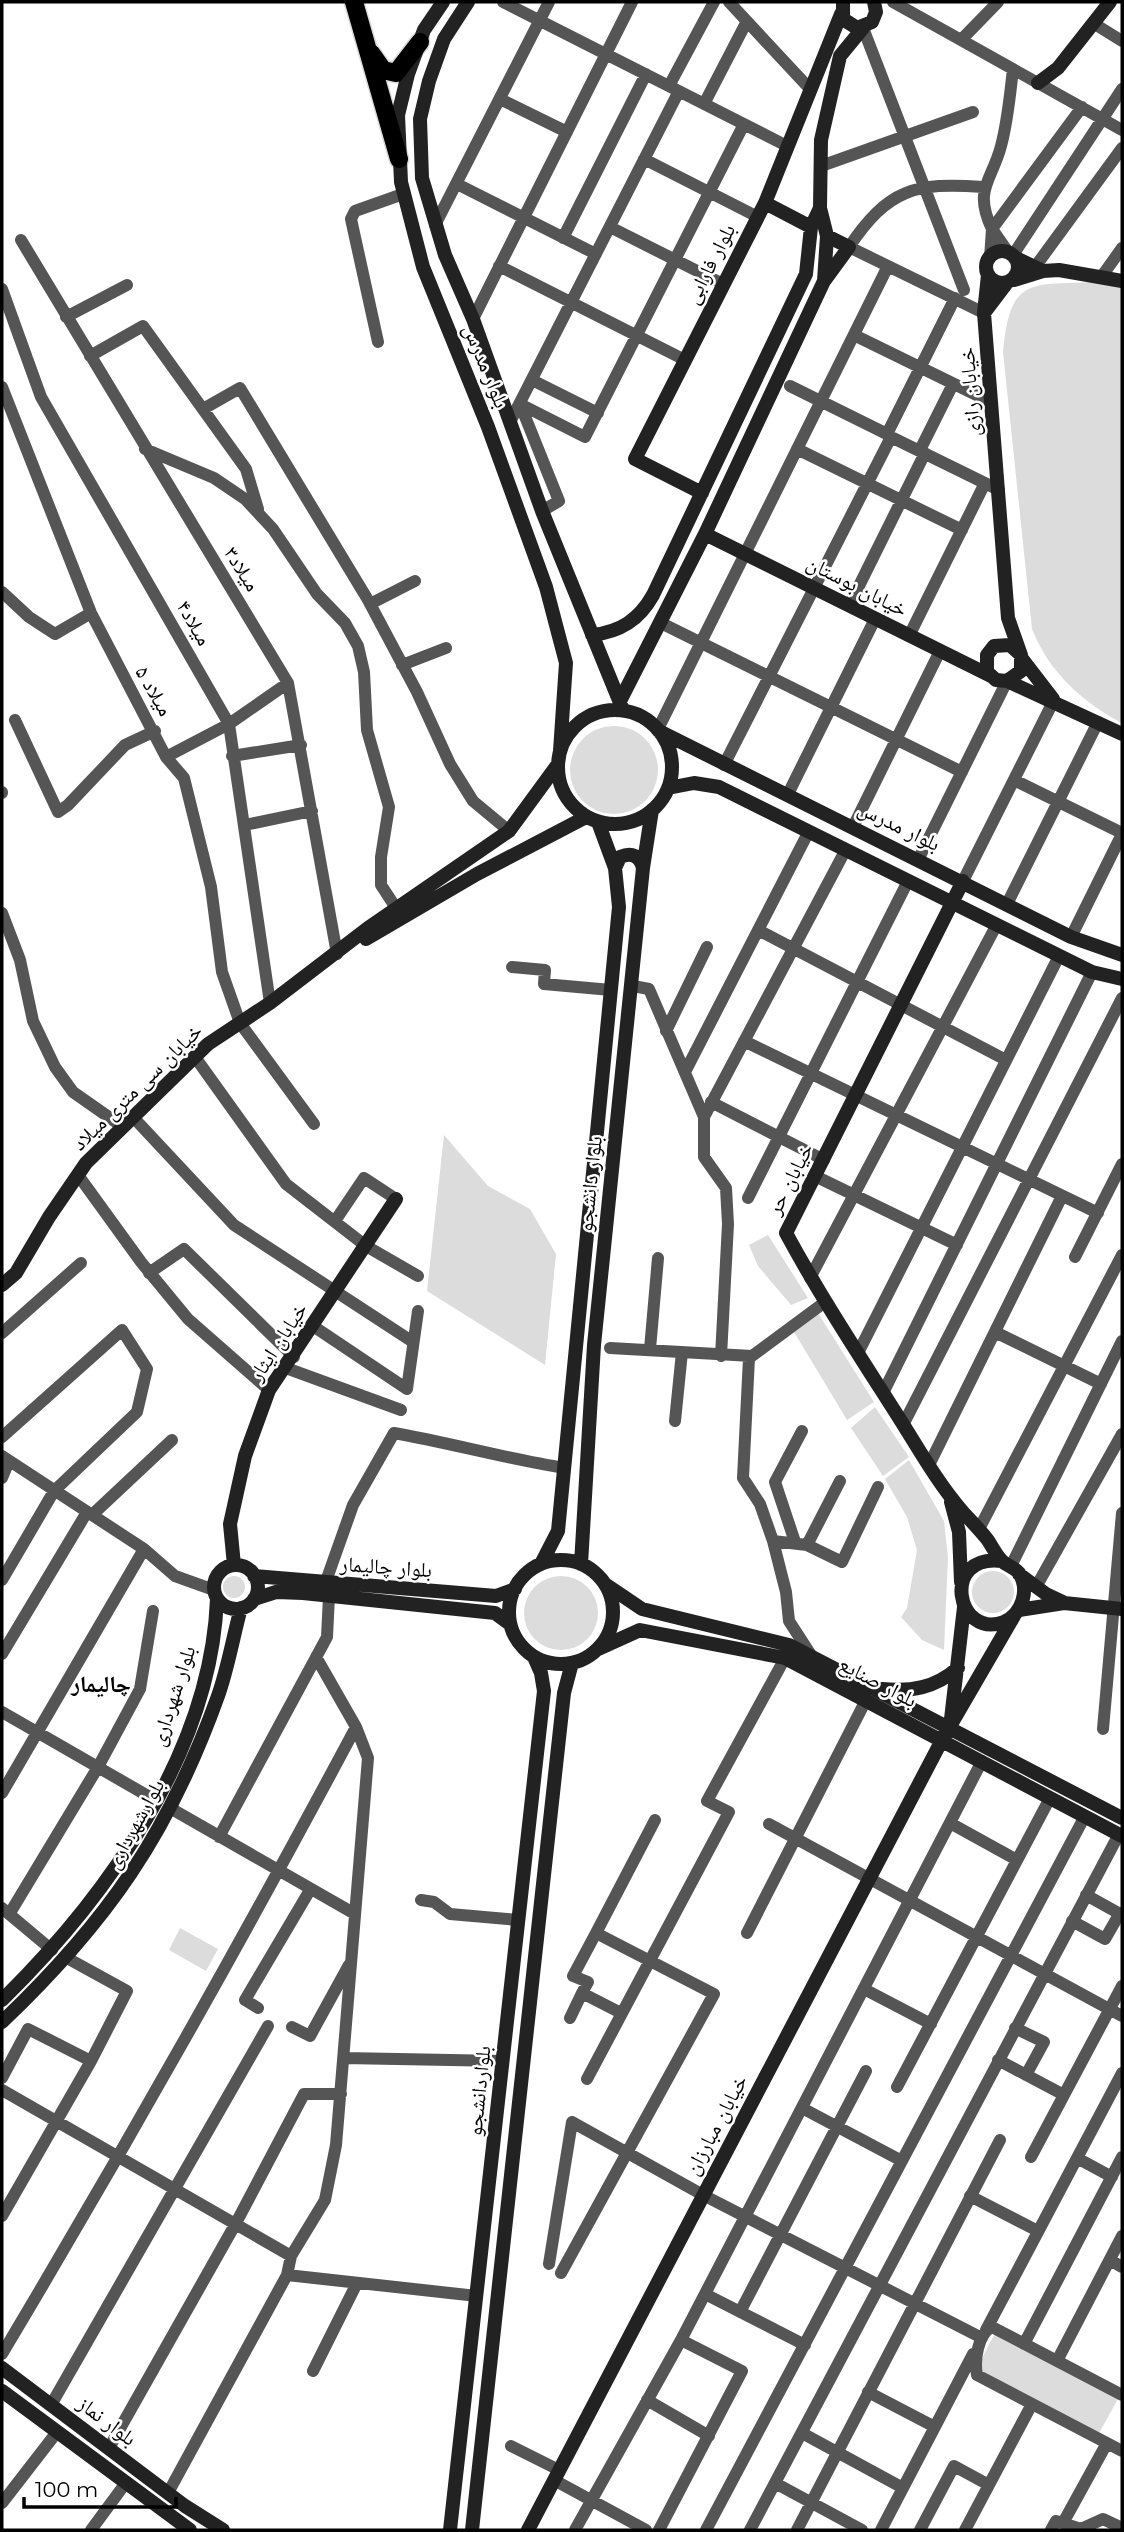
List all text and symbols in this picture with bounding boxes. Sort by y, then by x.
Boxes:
street label: بلوار فارابی [679,219,741,309]
street label: بلوار مدرس [457,320,515,412]
street label: خیابان رازی [954,347,985,437]
street label: میلاد۳ [219,542,266,596]
street label: خیابان بوستان [803,550,912,622]
street label: میلاد۴ [172,596,217,650]
street label: میلاد ۵ [130,661,179,720]
street label: بلوار مدرس [854,795,944,857]
street label: خیابان سی متری میلاد [66,1018,208,1156]
street label: بلوار دانشجو [572,1135,607,1233]
street label: خیابان حر [760,1139,818,1220]
street label: خیابان ایثار [243,1298,312,1386]
street label: بلوار چالیمار [338,1551,433,1582]
street label: بلوار شهرداری [144,1642,201,1749]
street label: بلوار صنایع [835,1651,921,1713]
district label: چالیمار [70,1670,131,1698]
street label: بلوارشهرداری [100,1774,169,1873]
street label: بلواردانشجو [461,2044,496,2138]
street label: خیابان مبارزان [679,2070,752,2179]
street label: بلوار نماز [72,2390,142,2451]
scale bar [24,2466,177,2510]
text: 100 m [35,2477,98,2502]

